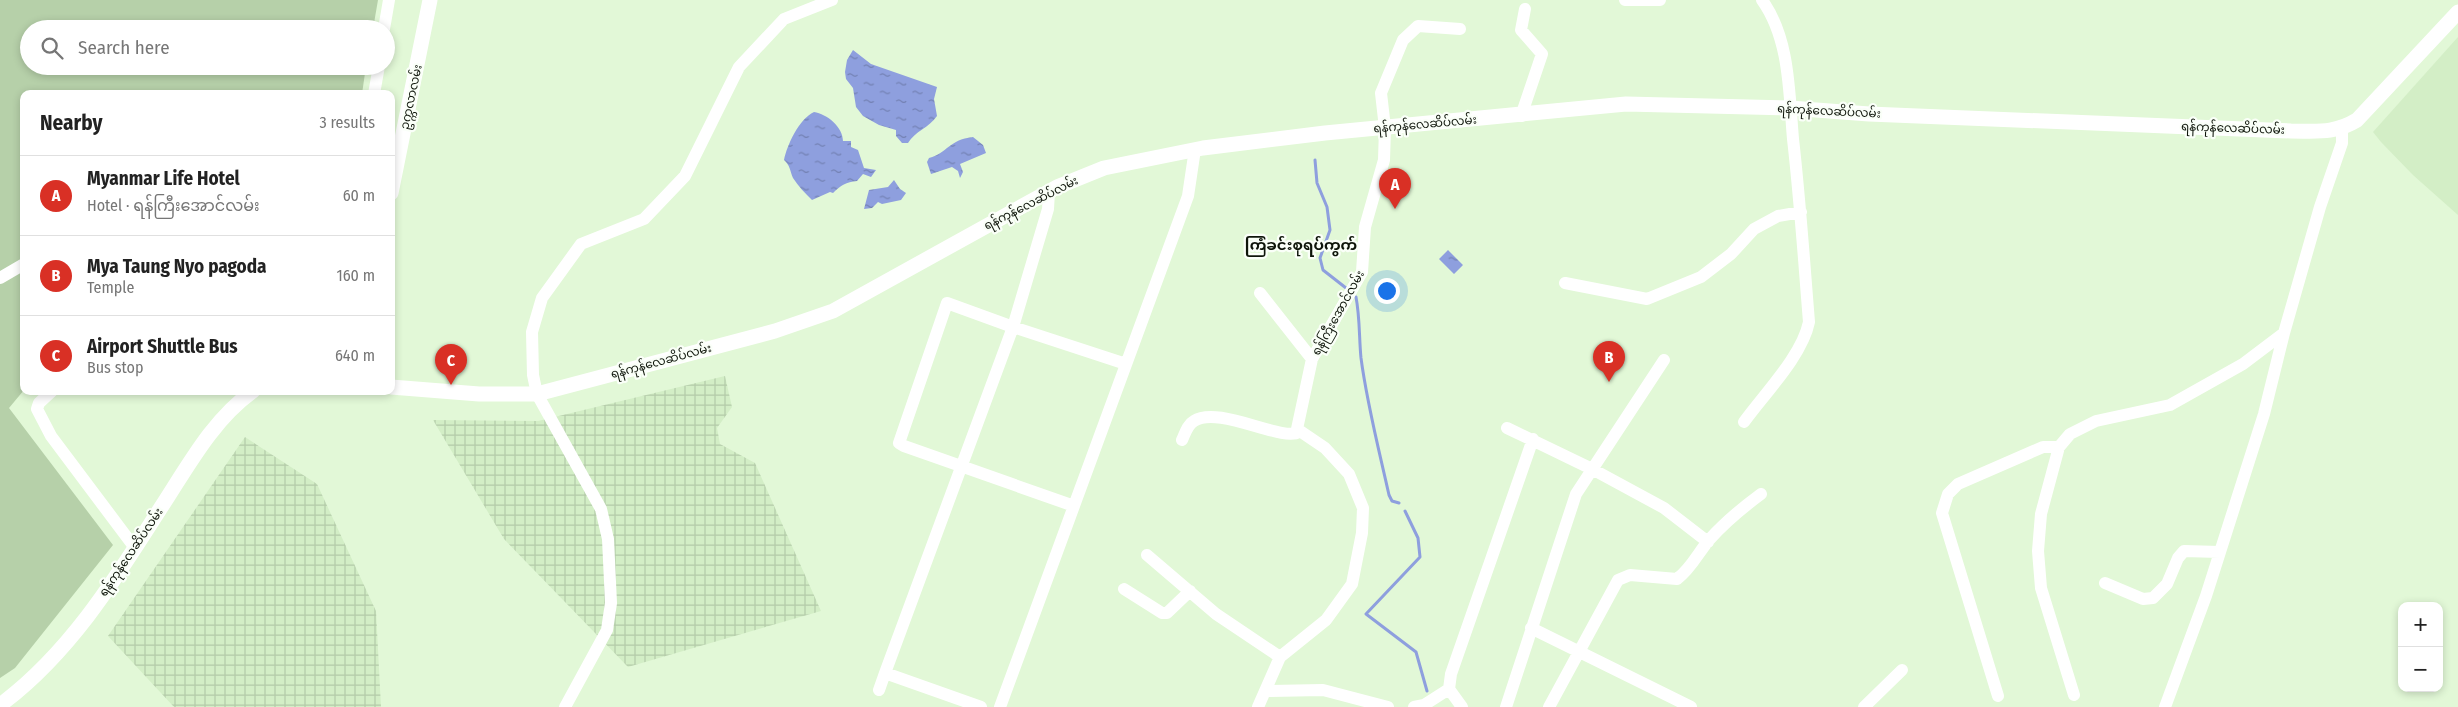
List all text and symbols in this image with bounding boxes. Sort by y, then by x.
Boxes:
search box [20,20,395,75]
icon: search [38,34,66,62]
text: Search here [78,36,170,59]
street label: ဥက္ကလာလမ်း [395,63,428,131]
street label: ရန်ကုန်လေဆိပ်လမ်း [1777,99,1881,124]
text: Nearby [40,110,102,136]
street label: ရန်ကုန်လေဆိပ်လမ်း [1373,111,1478,138]
text: 3 results [319,113,375,132]
street label: ရန်ကုန်လေဆိပ်လမ်း [2181,117,2285,140]
text: Myanmar Life Hotel [87,167,240,190]
pin: A [1379,168,1411,209]
street label: ရန်ကုန်လေဆိပ်လမ်း [981,171,1082,235]
text: A [52,186,60,205]
text: 60 m [343,186,375,205]
text: Hotel · ရန်ကြီးအောင်လမ်း [87,196,260,215]
district label: ကြံခင်းစုရပ်ကွက် [1245,235,1357,257]
text: Mya Taung Nyo pagoda [87,255,267,278]
text: B [52,266,60,285]
text: 160 m [336,266,375,285]
street label: ရန်ကြီးအောင်လမ်း [1307,267,1370,359]
text: Temple [87,278,134,297]
your location [1374,278,1400,304]
text: Airport Shuttle Bus [87,335,238,358]
street label: ရန်ကုန်လေဆိပ်လမ်း [609,339,714,384]
pin: B [1593,341,1625,382]
pin: C [435,344,467,385]
text: C [52,346,60,365]
text: 640 m [335,346,375,365]
text: Bus stop [87,358,143,377]
street label: ရန်ကုန်လေဆိပ်လမ်း [95,504,168,601]
map controls [2398,602,2443,692]
button: + [2398,602,2443,647]
button: − [2398,647,2443,692]

